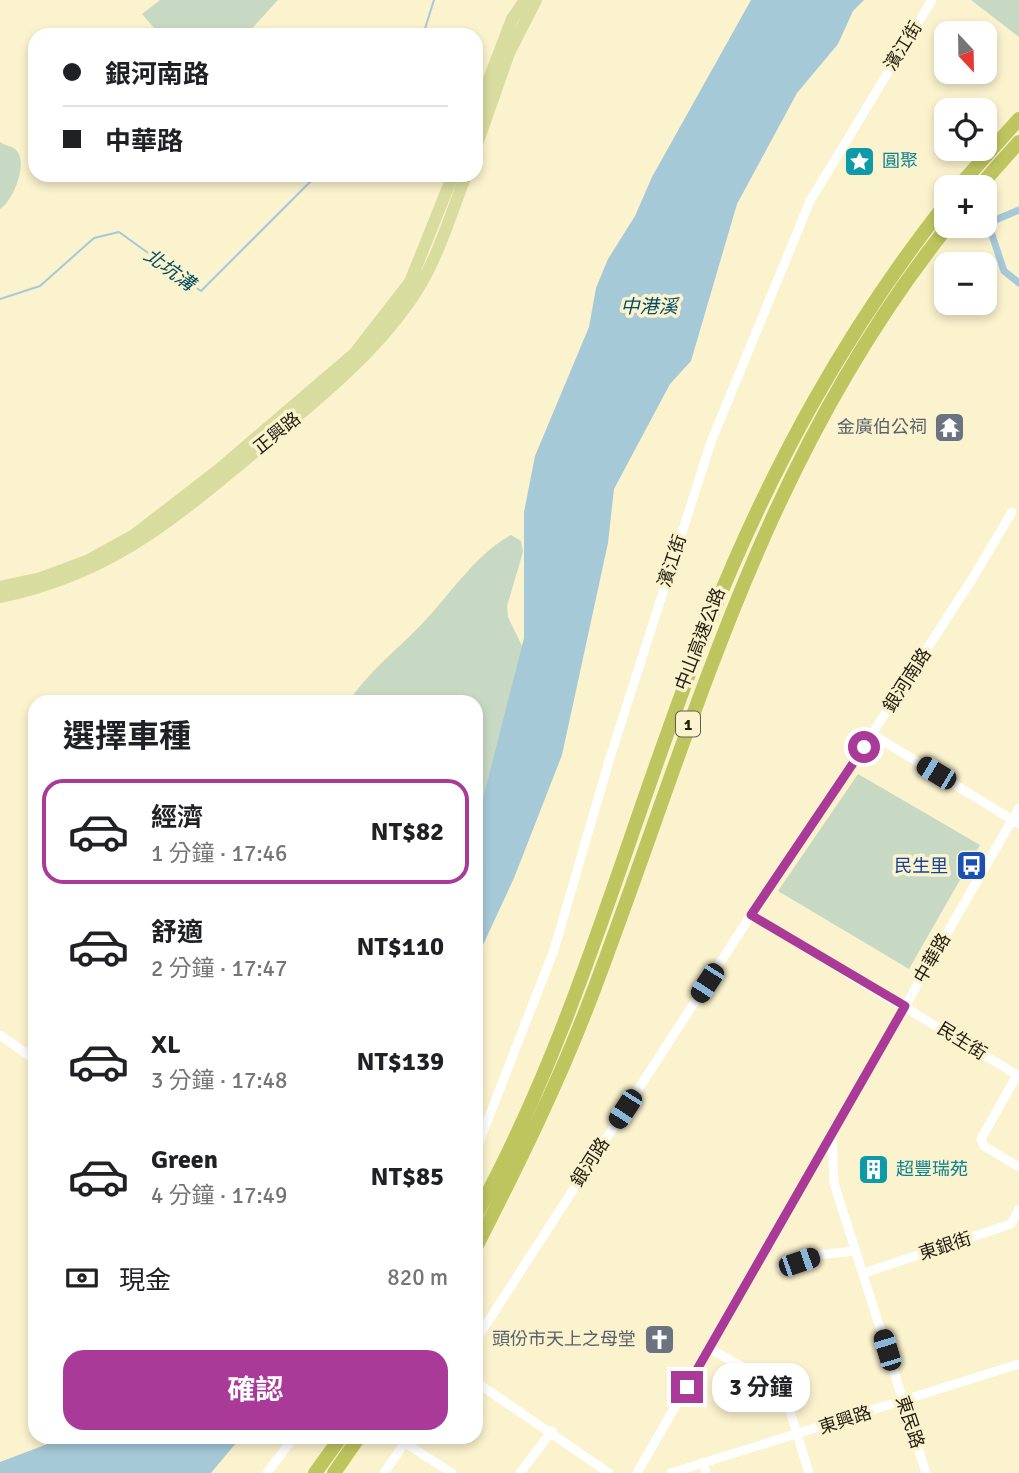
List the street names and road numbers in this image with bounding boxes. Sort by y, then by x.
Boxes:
street label: 濱江街 [879,17,927,75]
street label: 正興路 [249,407,305,459]
street label: 濱江街 [653,532,691,590]
street label: 中山高速公路 [670,585,730,693]
street label: 銀河南路 [878,644,936,716]
road number: 1 [676,712,700,736]
street label: 中華路 [909,929,955,987]
street label: 民生街 [933,1017,991,1065]
street label: 銀河路 [566,1133,614,1191]
street label: 東銀街 [916,1227,974,1265]
street label: 東民路 [891,1393,929,1451]
street label: 東興路 [816,1401,874,1439]

